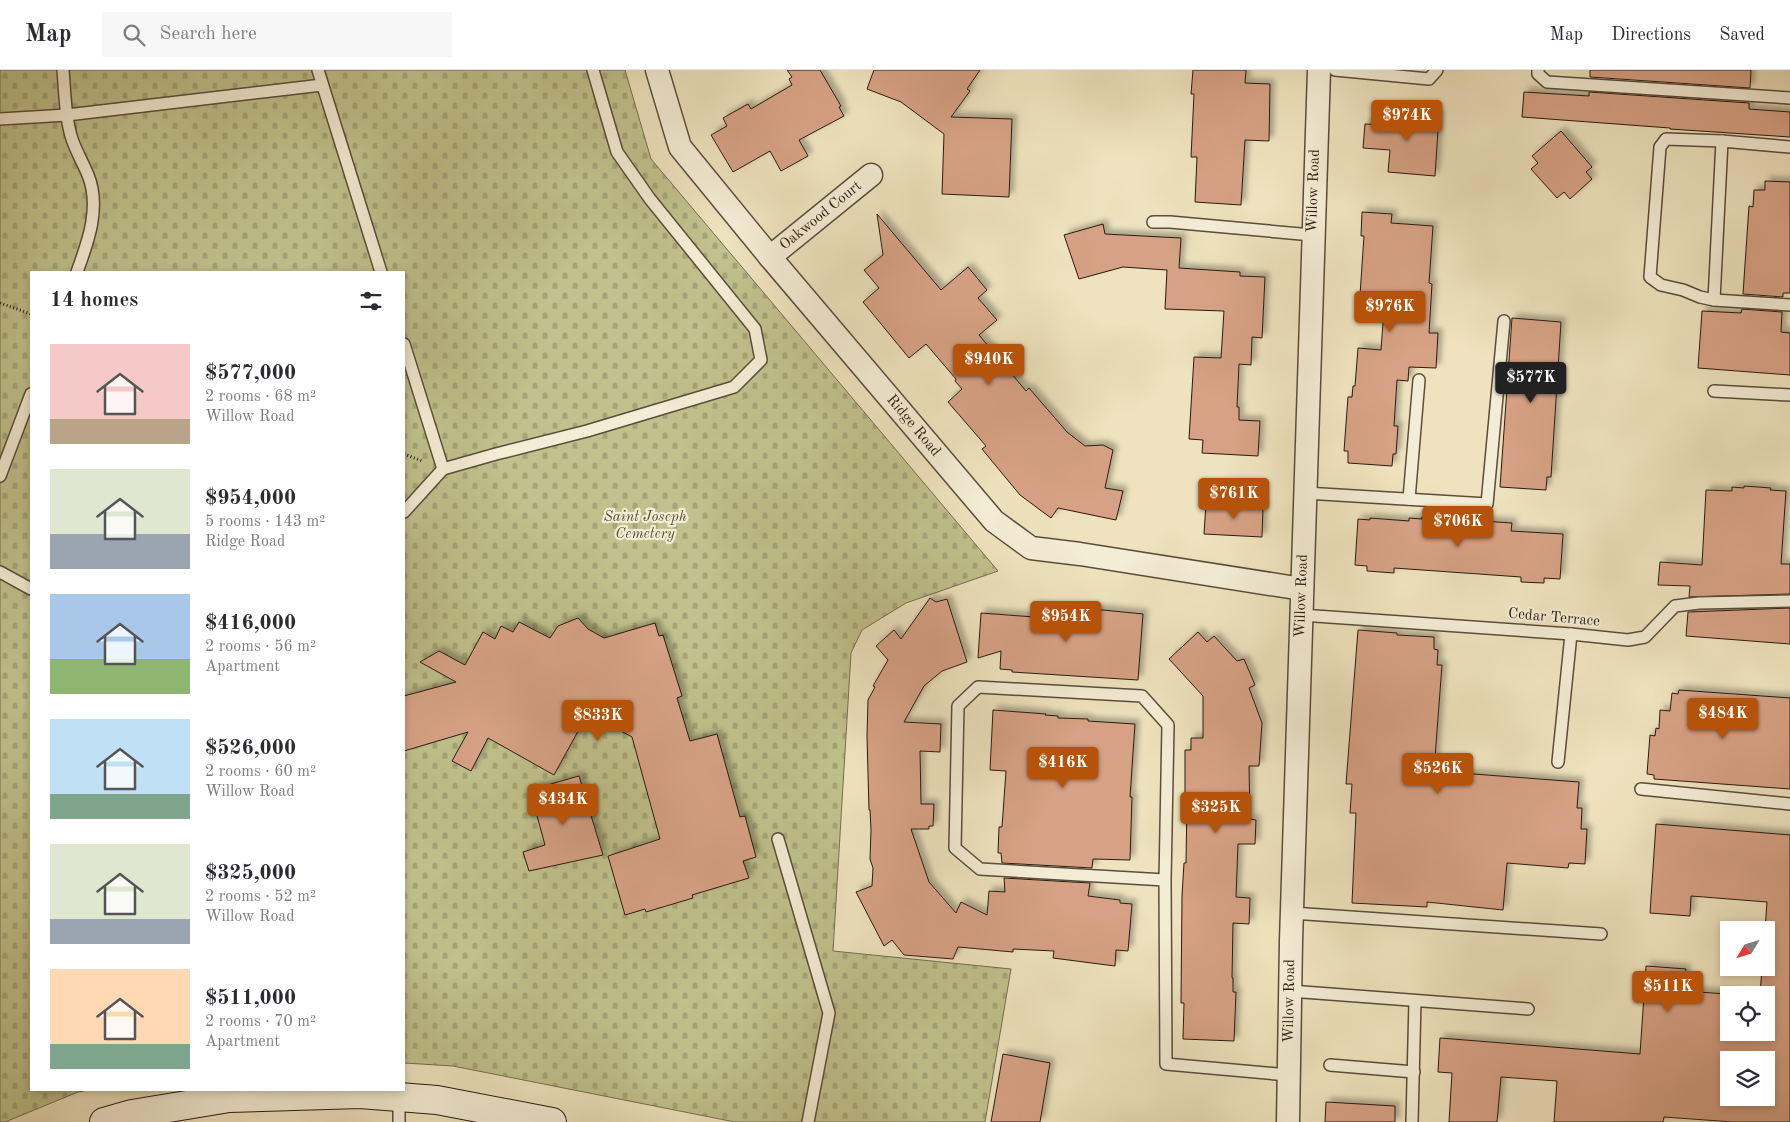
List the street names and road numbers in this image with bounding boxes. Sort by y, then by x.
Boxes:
street label: Willow Road [1305,149,1323,233]
street label: Oakwood Court [777,179,865,253]
street label: Ridge Road [883,392,943,460]
street label: Willow Road [1293,554,1311,638]
street label: Cedar Terrace [1507,607,1601,630]
street label: Willow Road [1282,959,1298,1043]

